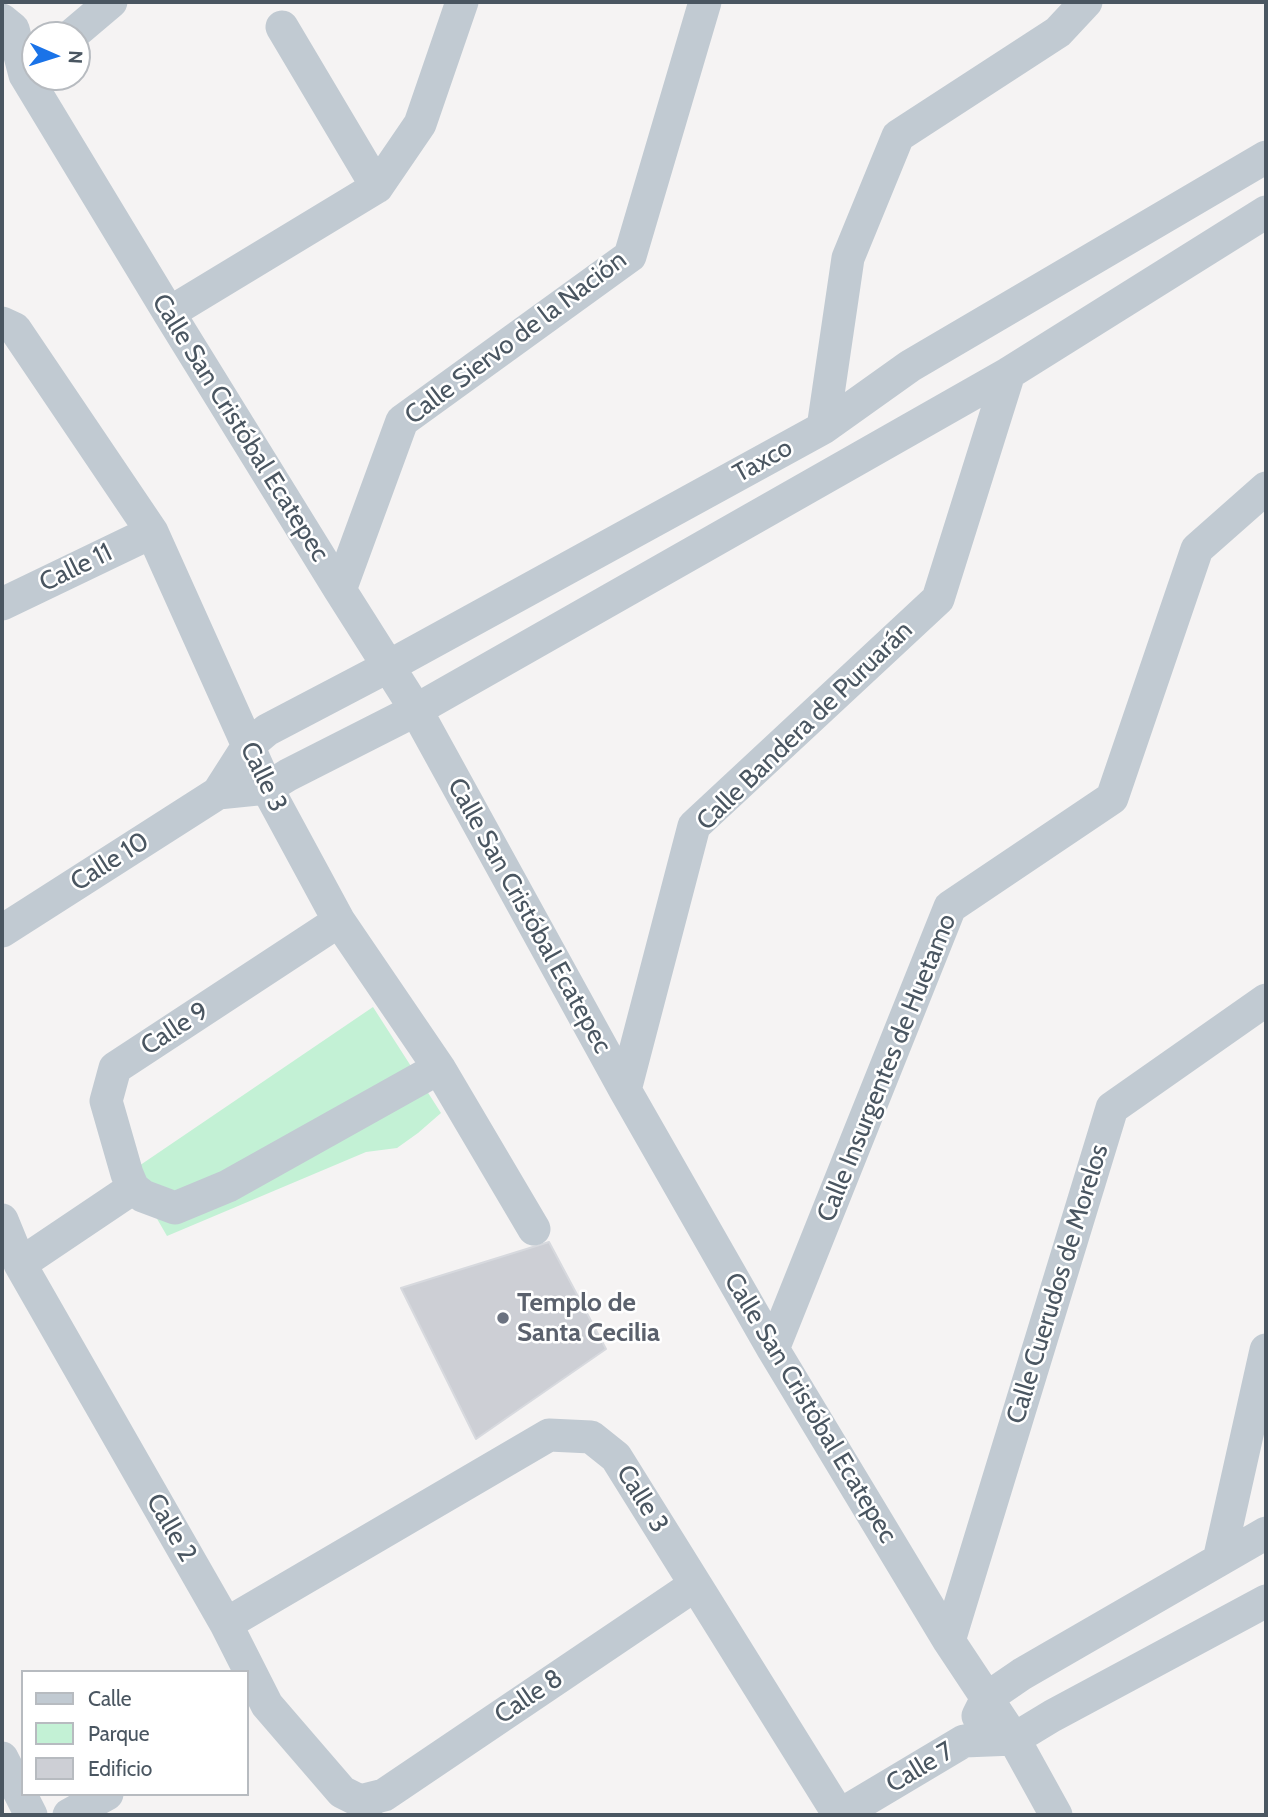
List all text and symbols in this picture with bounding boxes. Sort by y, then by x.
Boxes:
north arrow [21,21,91,91]
text: N [64,50,87,64]
street label: Calle Siervo de la Nación [399,245,633,431]
street label: Calle San Cristóbal Ecatepec [145,288,335,568]
street label: Taxco [728,432,798,490]
street label: Calle 11 [35,537,117,599]
street label: Calle Bandera de Puruarán [691,615,919,837]
street label: Calle 3 [233,737,293,817]
street label: Calle San Cristóbal Ecatepec [440,773,618,1059]
street label: Calle 10 [65,826,155,898]
street label: Calle Insurgentes de Huetamo [811,910,963,1226]
street label: Calle 9 [135,996,215,1062]
street label: Calle Cuerudos de Morelos [1001,1141,1115,1427]
street label: Calle San Cristóbal Ecatepec [717,1267,903,1549]
place label: Templo de Santa Cecilia [517,1287,660,1348]
marker: Templo de Santa Cecilia [495,1310,511,1326]
street label: Calle 3 [609,1459,675,1539]
street label: Calle 2 [139,1488,203,1568]
street label: Calle 8 [489,1663,569,1731]
legend [21,1670,248,1796]
text: Calle [88,1686,132,1711]
text: Parque [88,1721,150,1746]
street label: Calle 7 [881,1736,959,1800]
text: Edificio [88,1756,152,1781]

